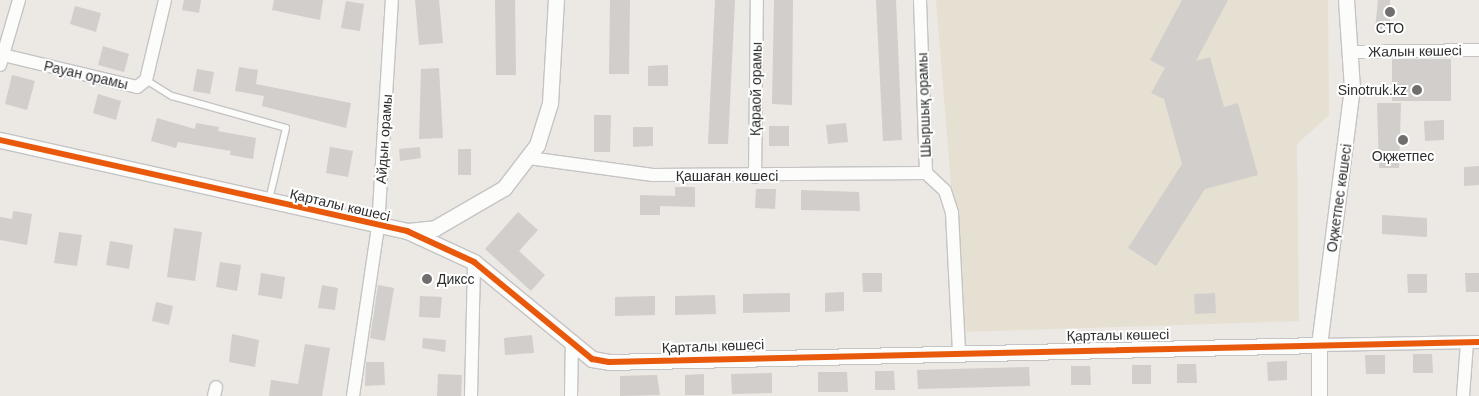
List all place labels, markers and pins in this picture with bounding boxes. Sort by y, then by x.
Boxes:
marker: СТО [1384,6,1396,18]
place label: СТО [1376,20,1404,36]
place label: Sinotruk.kz [1338,82,1407,98]
marker: Sinotruk.kz [1411,84,1423,96]
marker: Оқжетпес [1397,134,1409,146]
place label: Оқжетпес [1372,148,1434,164]
place label: Диксс [437,271,475,287]
marker: Диксс [421,273,433,285]

